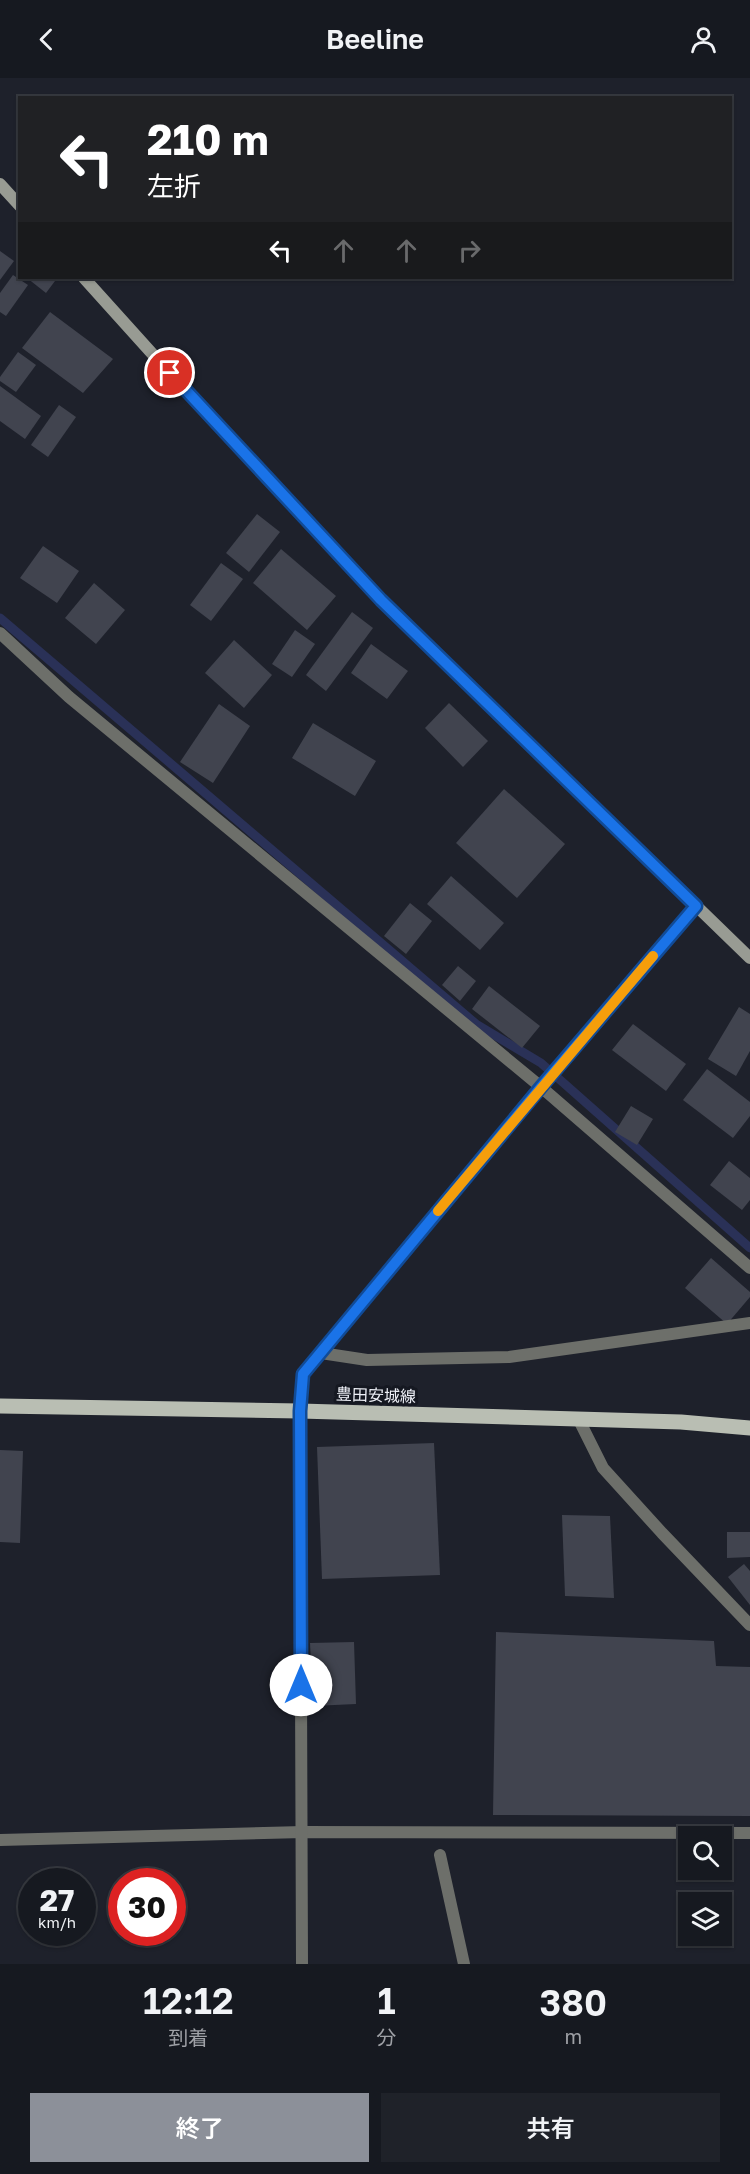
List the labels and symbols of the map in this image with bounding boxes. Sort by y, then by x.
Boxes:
pin [144,347,195,398]
street label: 豊田安城線 [336,1384,416,1406]
position arrow [269,1653,333,1717]
speed limit sign: 30 [108,1868,186,1946]

